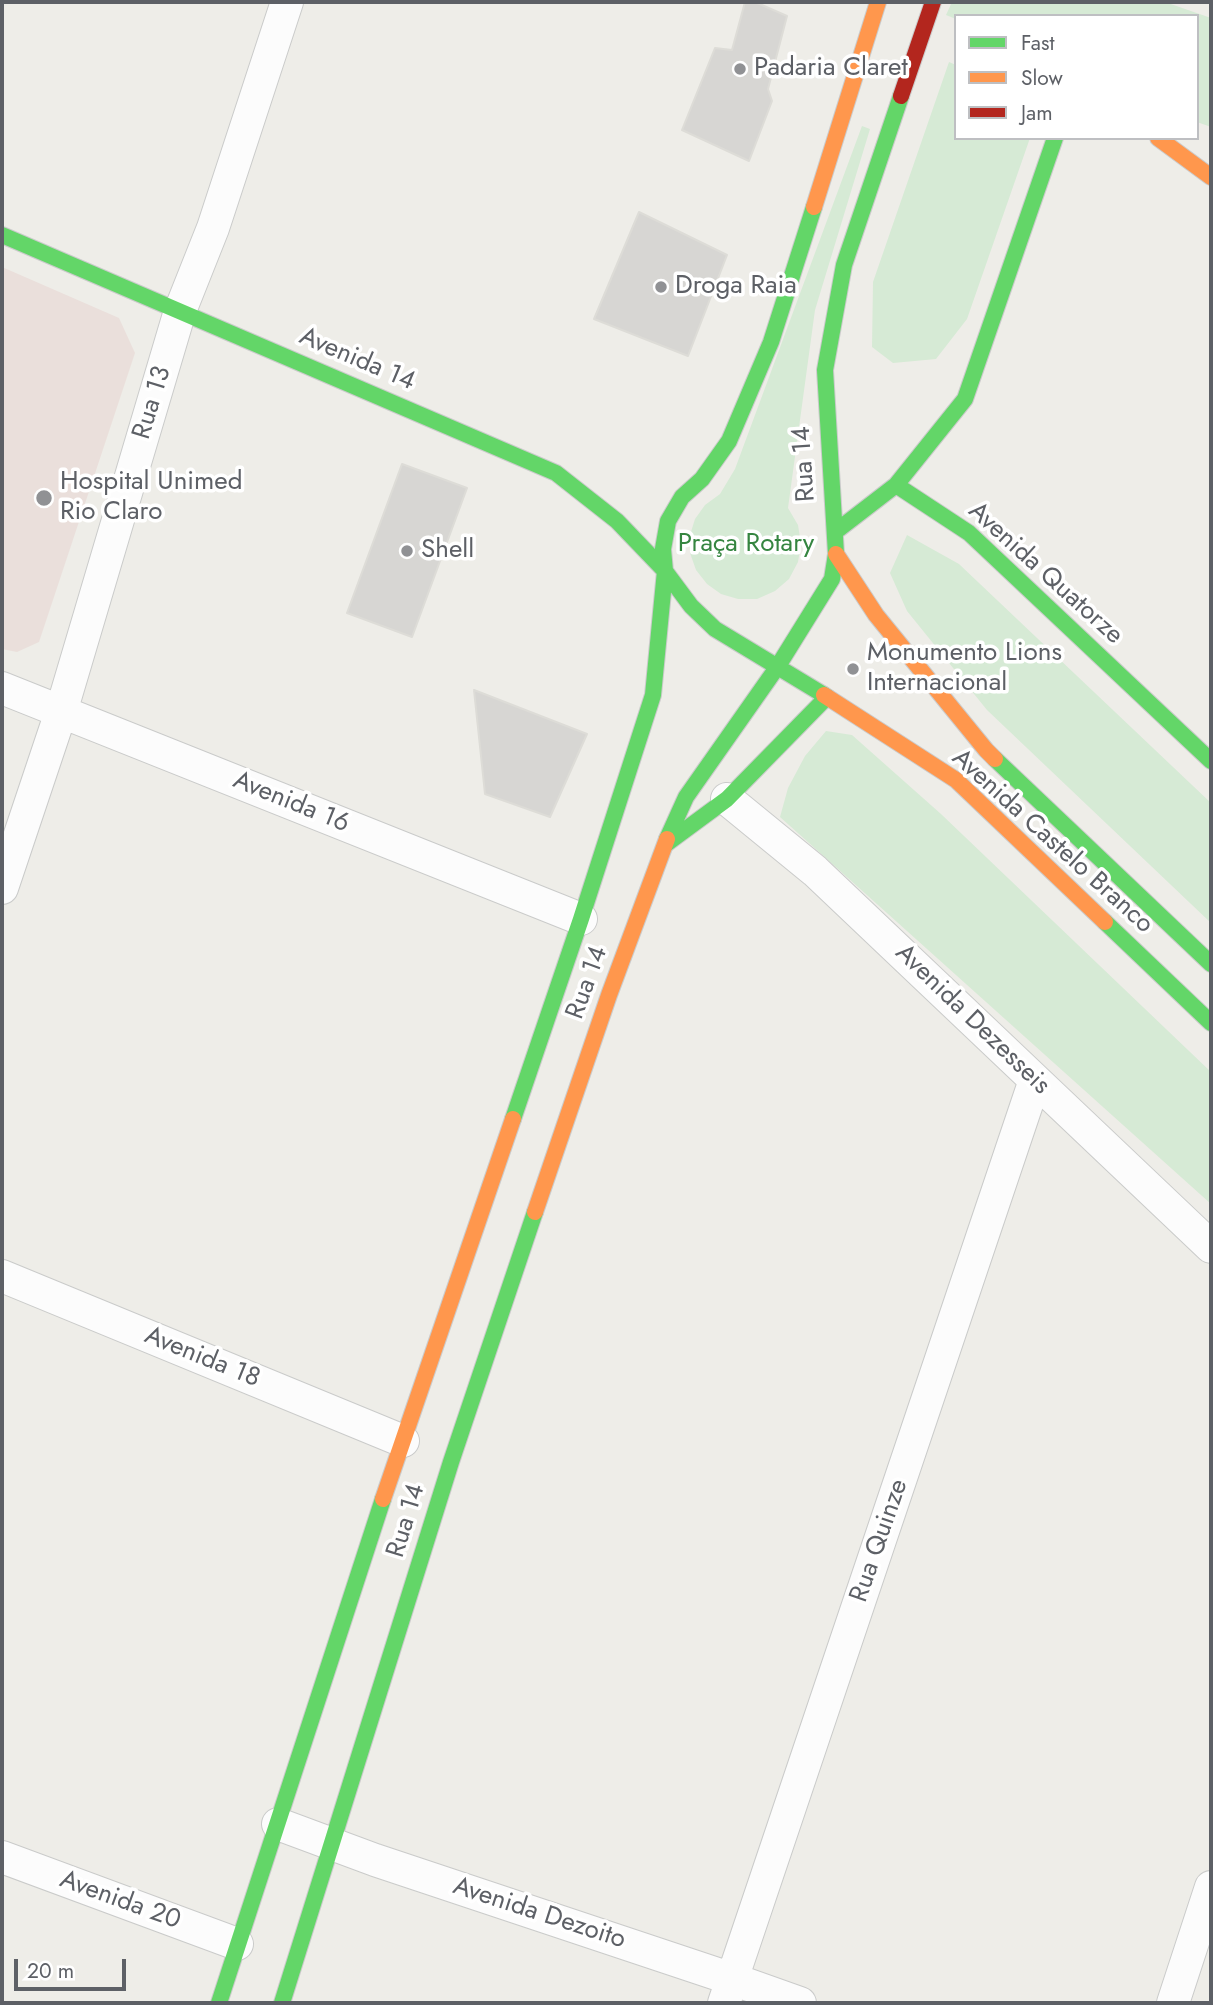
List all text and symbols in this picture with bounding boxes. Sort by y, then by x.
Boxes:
legend [954,14,1199,140]
text: Fast [1021,28,1054,58]
place label: Padaria Claret [754,53,908,85]
marker: Padaria Claret [732,61,748,77]
text: Slow [1021,63,1063,93]
text: Jam [1021,98,1053,128]
place label: Droga Raia [675,271,797,303]
marker: Droga Raia [653,279,669,295]
street label: Avenida 14 [294,322,420,398]
street label: Rua 13 [127,363,179,443]
street label: Rua 14 [787,425,823,503]
place label: Hospital Unimed Rio Claro [60,467,243,528]
marker: Hospital Unimed Rio Claro [34,488,54,508]
street label: Avenida Quatorze [961,496,1129,652]
park label: Praça Rotary [678,529,814,561]
place label: Shell [421,535,474,567]
marker: Shell [399,543,415,559]
place label: Monumento Lions Internacional [867,638,1062,700]
marker: Monumento Lions Internacional [845,661,861,677]
street label: Avenida Castelo Branco [945,743,1159,941]
street label: Avenida 16 [228,766,354,840]
street label: Avenida Dezesseis [888,938,1056,1102]
street label: Rua 14 [560,942,616,1024]
street label: Avenida 18 [140,1321,264,1395]
street label: Rua Quinze [844,1475,916,1607]
street label: Rua 14 [381,1480,433,1562]
street label: Avenida 20 [55,1865,185,1937]
street label: Avenida Dezoito [449,1871,629,1957]
scale bar [18,1946,130,1990]
text: 20 m [27,1956,74,1986]

